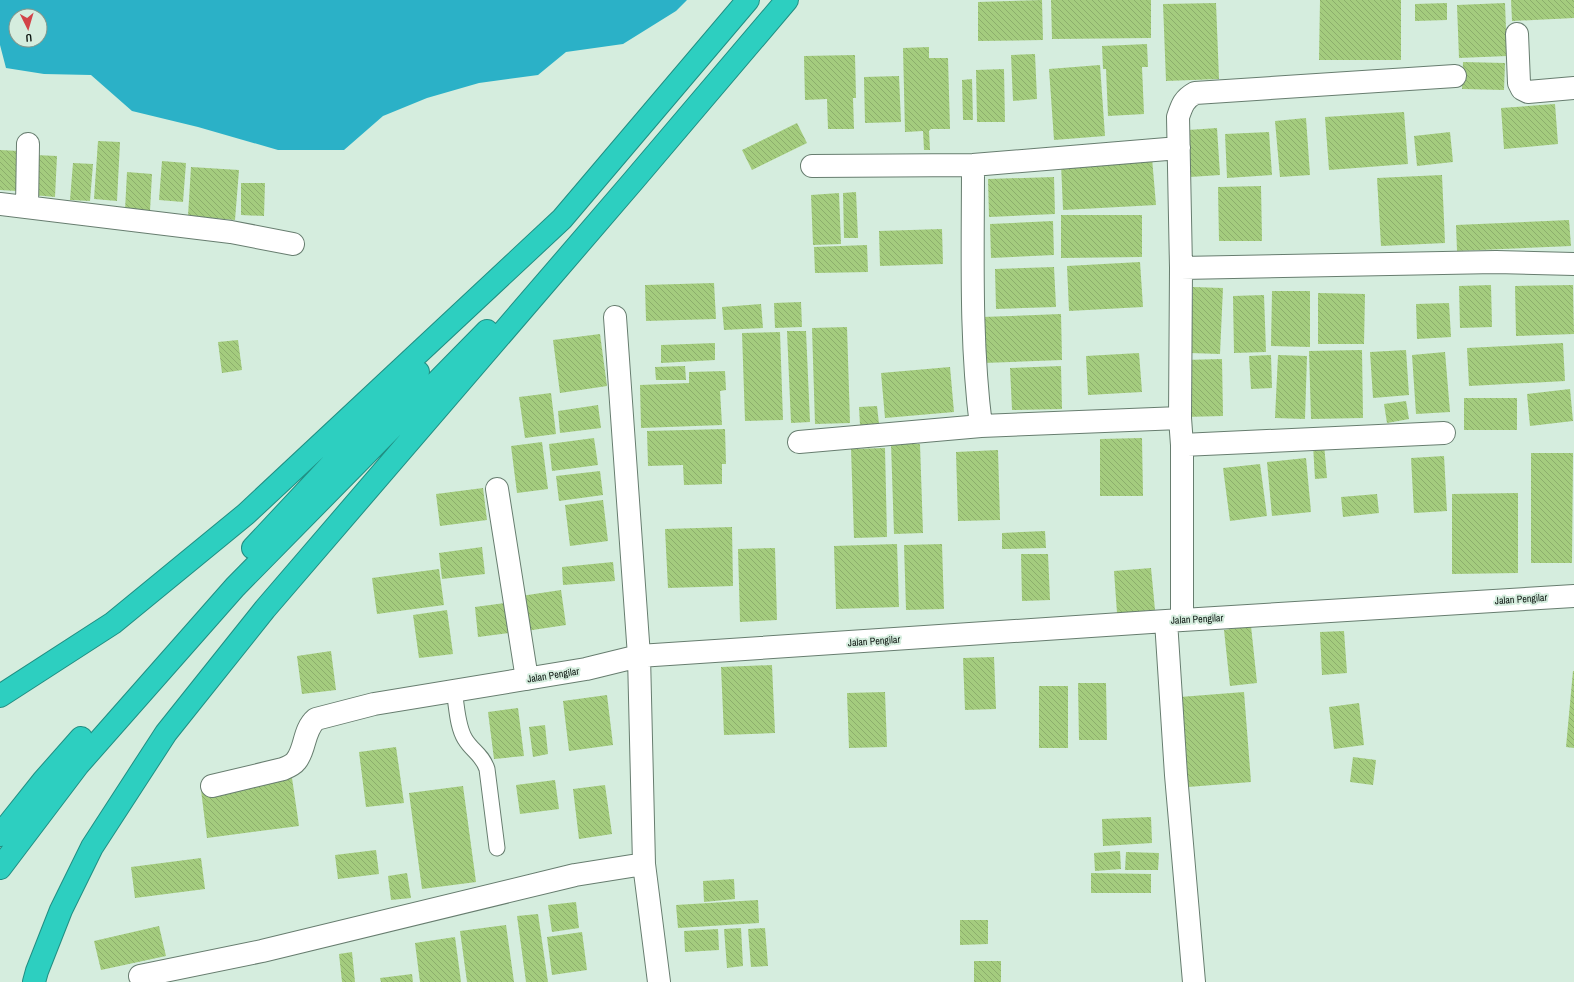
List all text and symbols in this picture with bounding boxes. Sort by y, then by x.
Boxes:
north arrow [8,8,48,48]
text: U [25,31,33,45]
street label: Jalan Pengilar [1494,591,1548,607]
street label: Jalan Pengilar [1170,611,1224,627]
street label: Jalan Pengilar [847,633,901,649]
street label: Jalan Pengilar [526,664,580,686]

